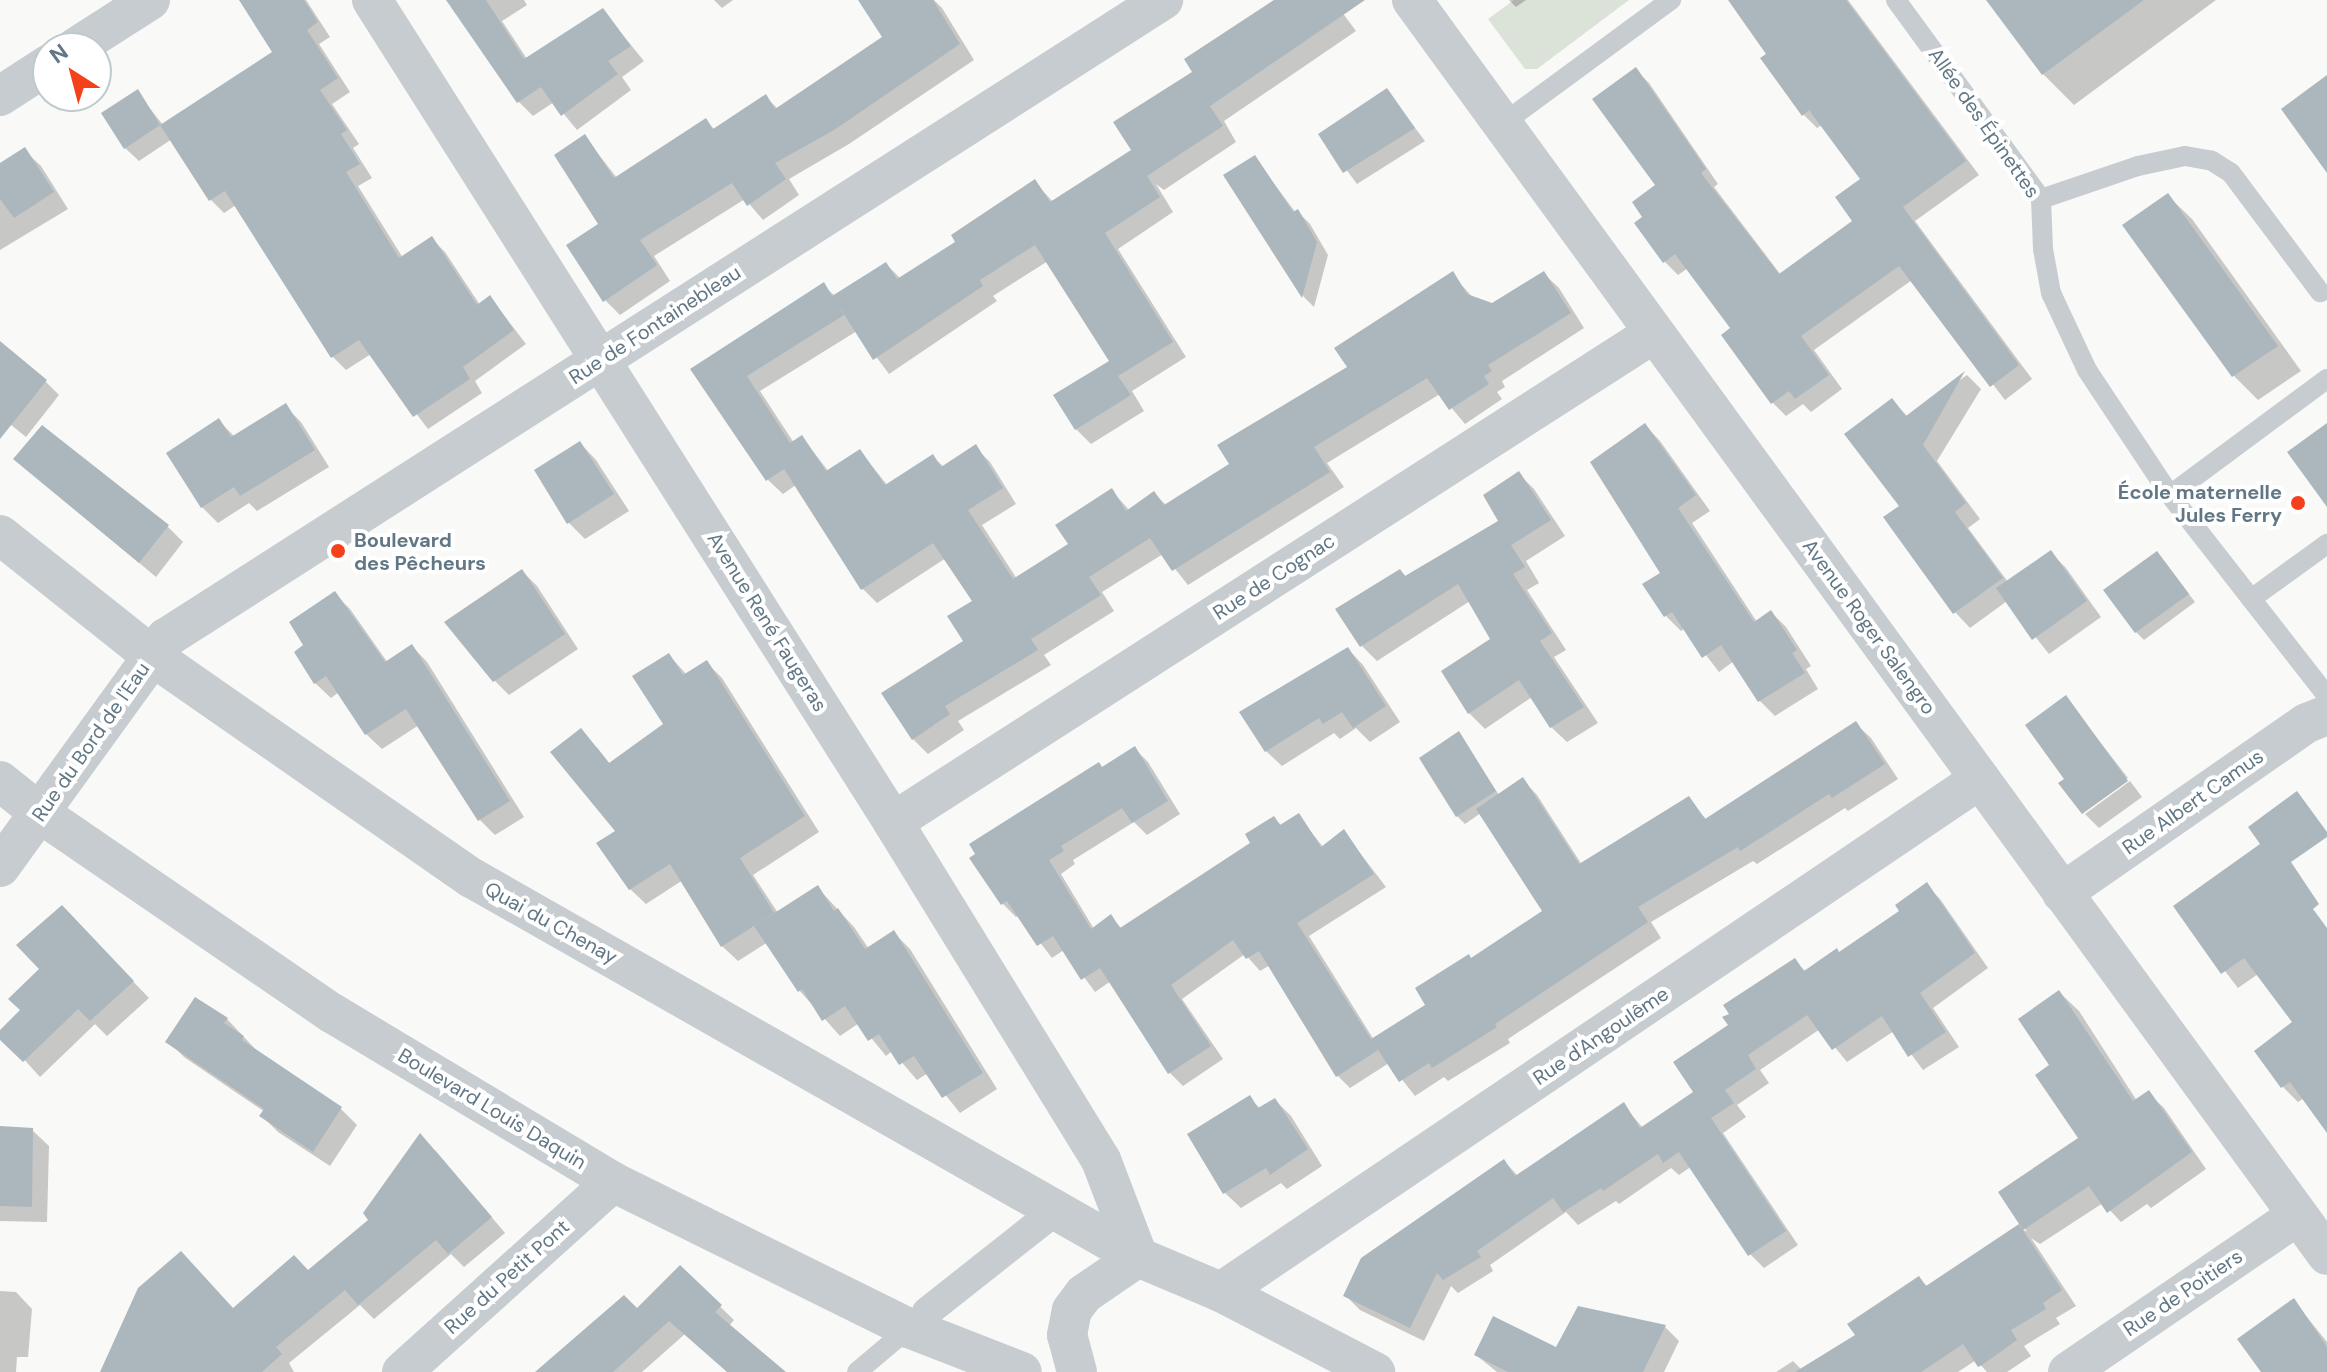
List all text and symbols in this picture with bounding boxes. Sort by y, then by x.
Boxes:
north arrow [32,32,112,112]
text: N [44,37,74,70]
street label: Allée des Épinettes [1923,43,2045,203]
street label: Rue de Fontainebleau [565,260,745,390]
place label: École maternelle Jules Ferry [2118,480,2282,527]
marker: École maternelle Jules Ferry [2289,494,2307,512]
place label: Boulevard des Pêcheurs [354,528,486,575]
street label: Avenue René Faugeras [702,528,832,716]
street label: Rue de Cognac [1209,529,1339,625]
street label: Avenue Roger Salengro [1797,535,1941,719]
marker: Boulevard des Pêcheurs [329,542,347,560]
street label: Rue du Bord de l'Eau [27,658,155,826]
street label: Rue Albert Camus [2118,744,2268,860]
street label: Quai du Chenay [481,877,621,969]
street label: Rue d'Angoulême [1529,982,1673,1090]
street label: Boulevard Louis Daquin [394,1043,590,1175]
street label: Rue du Petit Pont [440,1215,574,1339]
street label: Rue de Poitiers [2119,1244,2247,1342]

